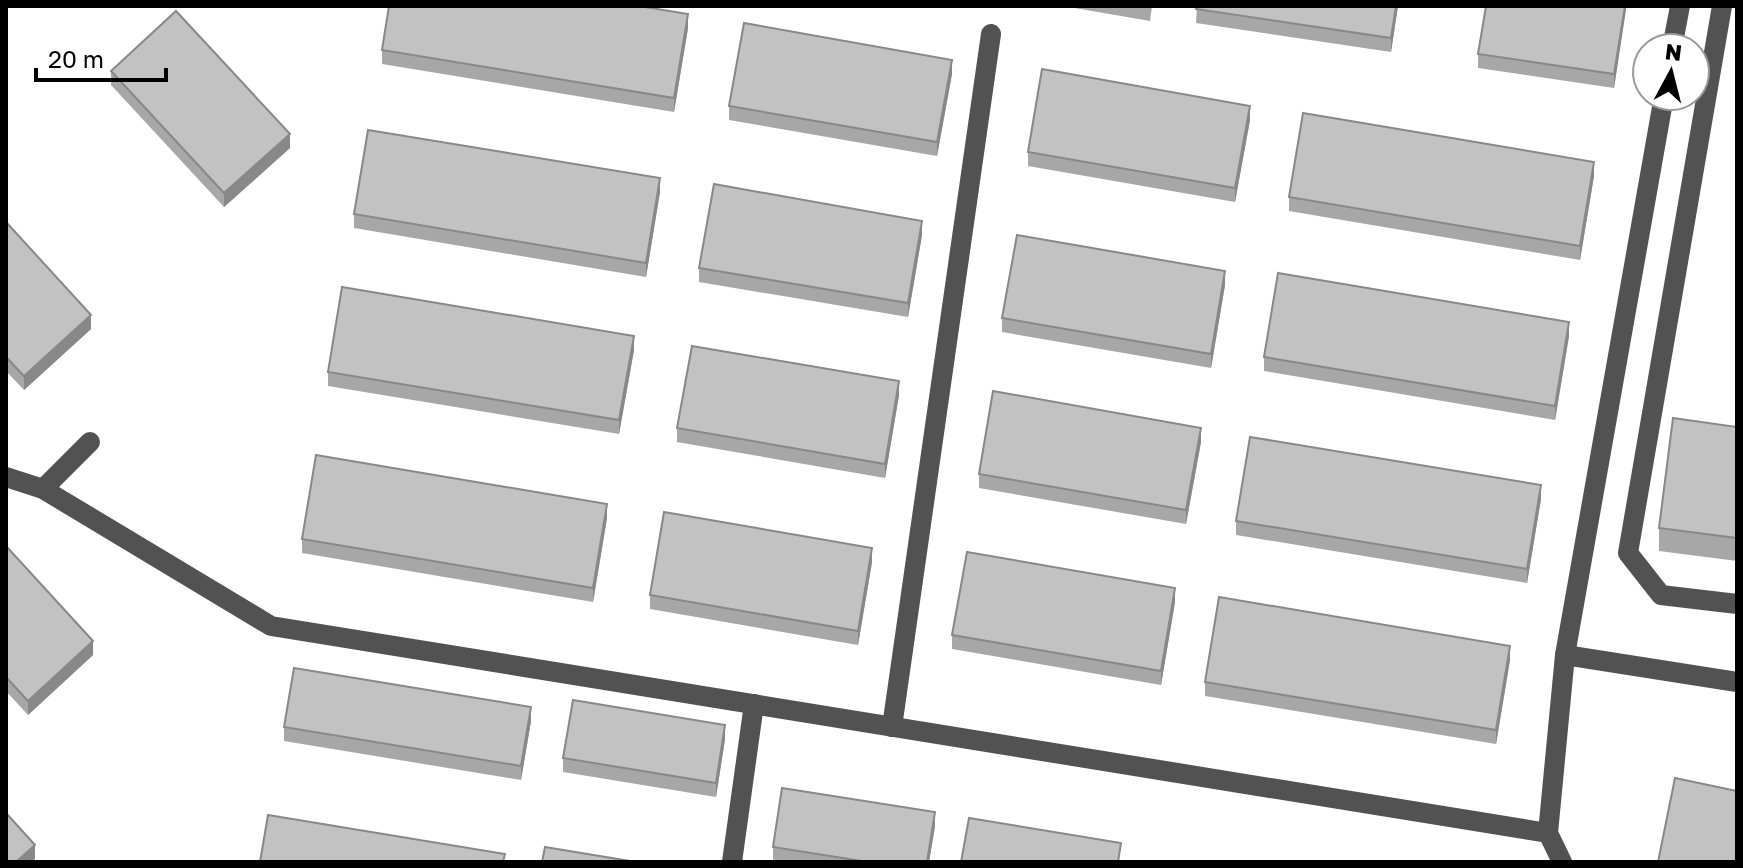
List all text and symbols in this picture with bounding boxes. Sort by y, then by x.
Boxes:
scale bar [36,32,166,82]
north arrow [1631,32,1711,112]
text: N [1664,37,1683,66]
text: 20 m [48,44,104,73]

